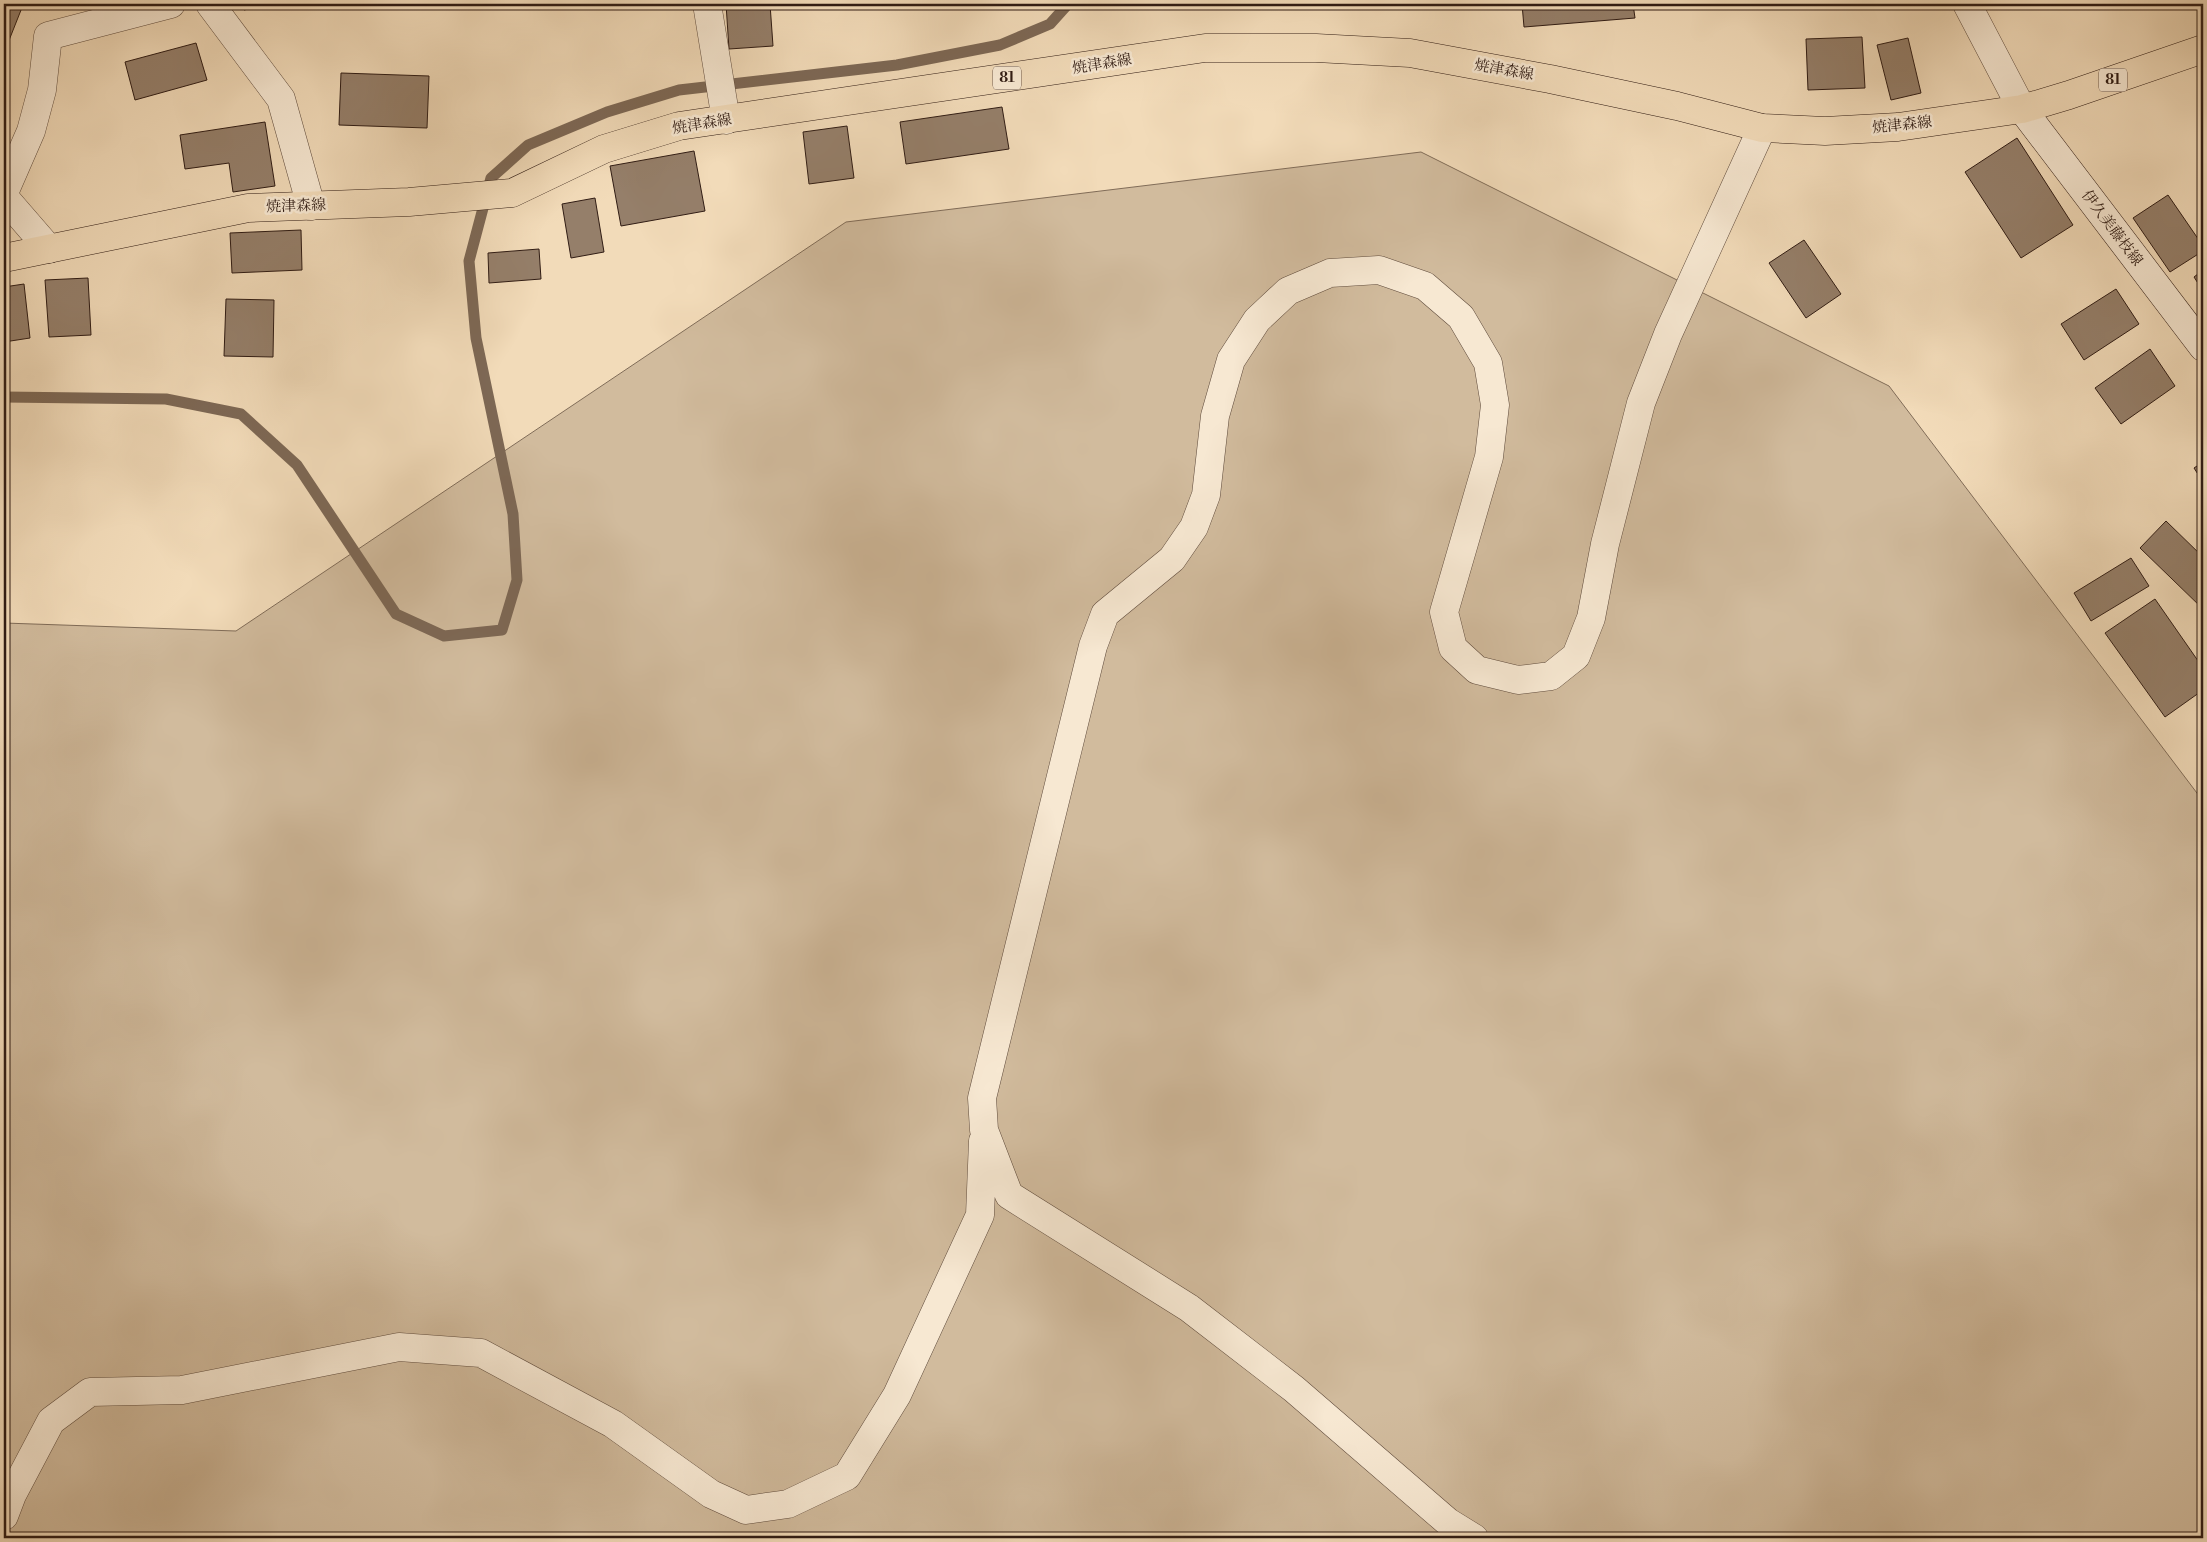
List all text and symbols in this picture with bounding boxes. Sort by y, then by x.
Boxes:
street label: 焼津森線 [1071,50,1133,78]
street label: 焼津森線 [1473,55,1535,85]
road number: 81 [993,66,1021,90]
road number: 81 [2099,68,2127,92]
street label: 焼津森線 [671,110,733,138]
street label: 焼津森線 [1871,112,1933,138]
street label: 伊久美藤枝線 [2077,186,2147,270]
street label: 焼津森線 [266,195,326,217]

